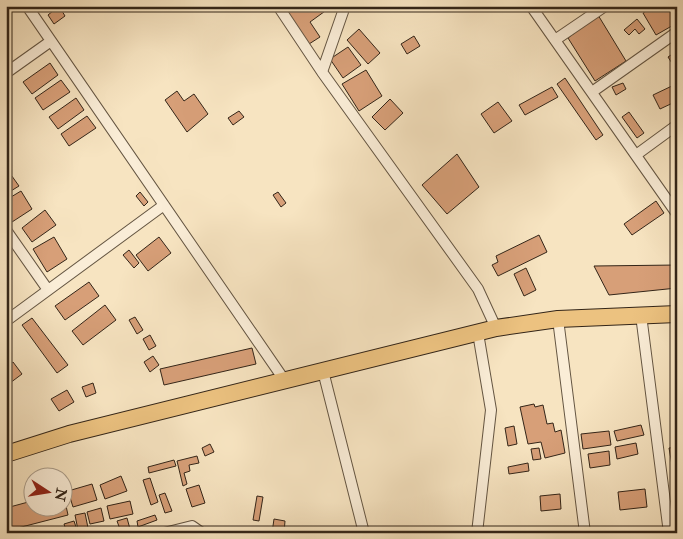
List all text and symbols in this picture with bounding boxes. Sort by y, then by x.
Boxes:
north arrow [22,466,72,516]
text: N [51,486,70,503]

